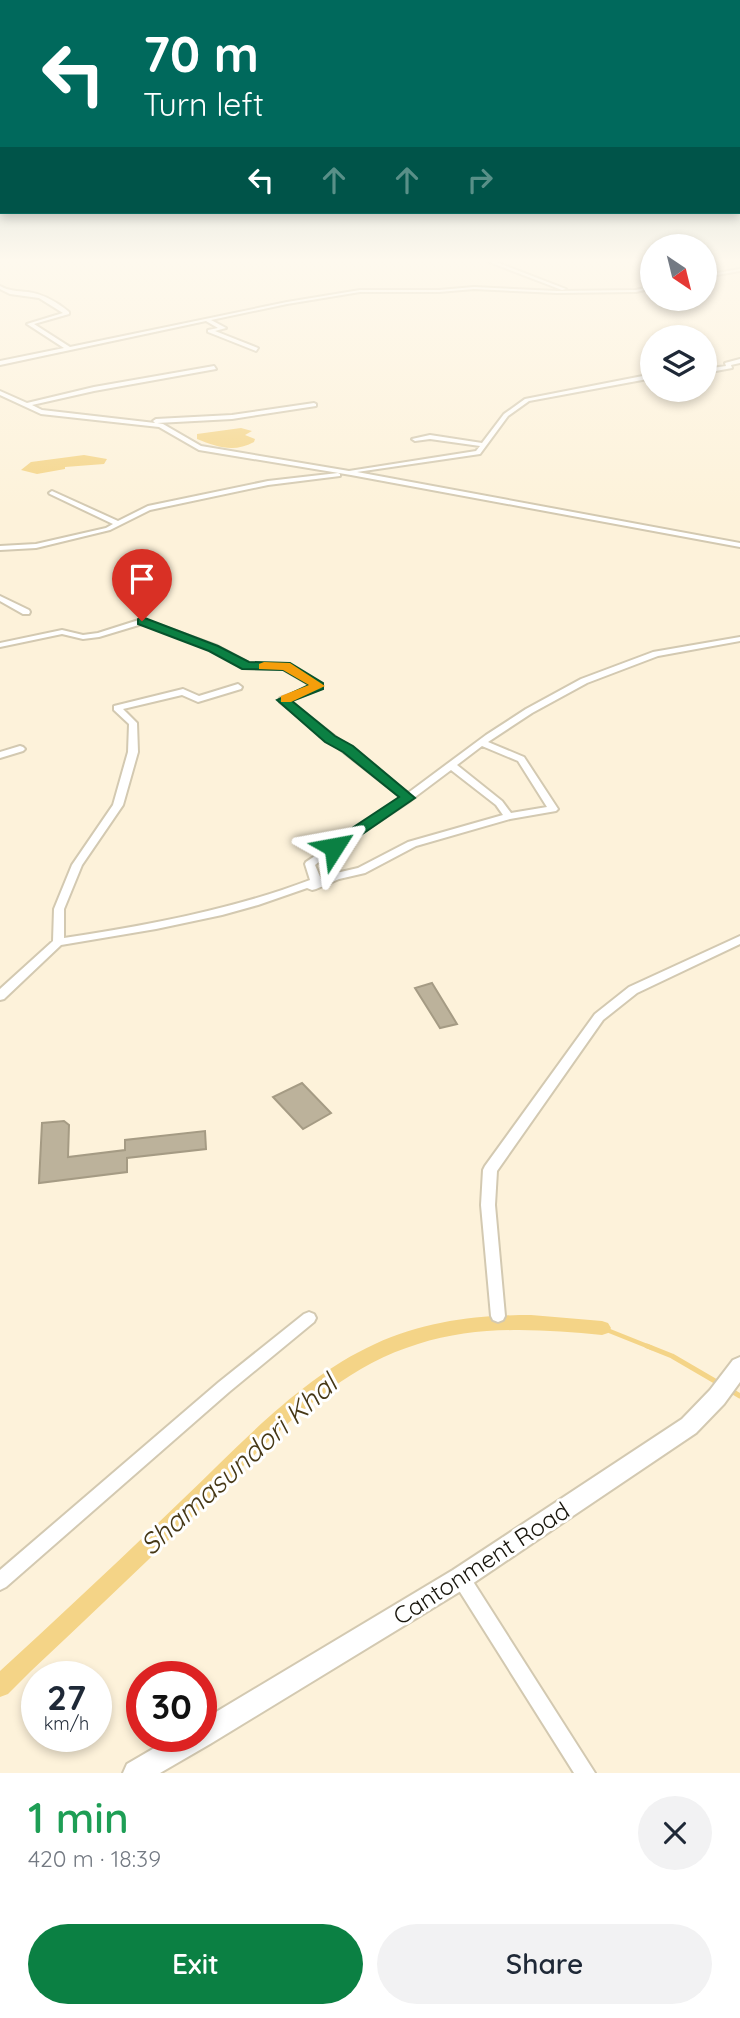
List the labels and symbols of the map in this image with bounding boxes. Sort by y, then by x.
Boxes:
north arrow [640,234,718,312]
pin [112,549,172,621]
position arrow [297,810,371,884]
water label: Shamasundori Khal [132,1364,346,1562]
street label: Cantonment Road [387,1495,575,1631]
speed limit sign: 30 [126,1661,217,1752]

